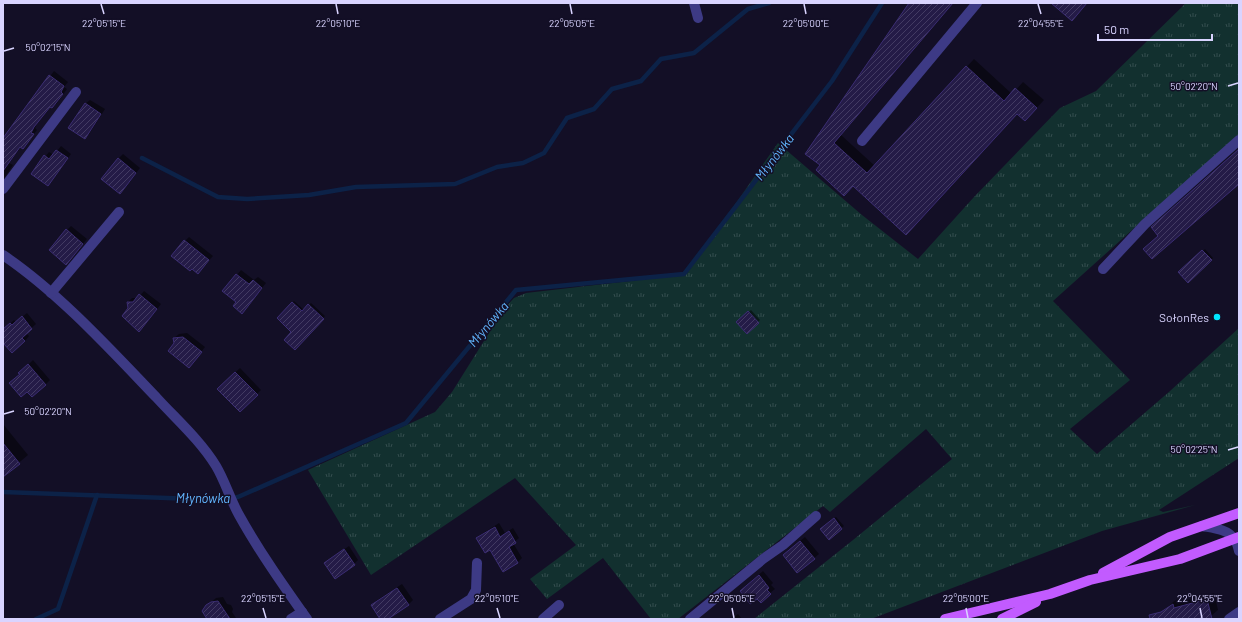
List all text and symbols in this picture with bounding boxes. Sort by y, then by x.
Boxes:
scale bar [1098,16,1212,42]
text: 22°05'15"E [82,17,126,29]
text: 22°05'10"E [316,17,360,29]
text: 22°05'05"E [549,17,595,29]
text: 22°05'00"E [783,17,829,29]
text: 22°04'55"E [1018,17,1064,29]
text: 50 m [1104,22,1129,36]
text: 50°02'15"N [26,41,70,53]
text: 50°02'20"N [1170,80,1218,92]
water label: Młynówka [751,131,797,183]
water label: Młynówka [464,298,512,350]
place label: SołonRes [1159,310,1209,324]
marker: SołonRes [1212,312,1222,322]
text: 50°02'20"N [24,405,72,417]
text: 50°02'25"N [1171,443,1217,455]
water label: Młynówka [176,490,230,506]
text: 22°05'15"E [241,592,285,604]
text: 22°05'10"E [475,592,519,604]
text: 22°05'05"E [709,592,755,604]
text: 22°05'00"E [943,592,989,604]
text: 22°04'55"E [1177,592,1223,604]

